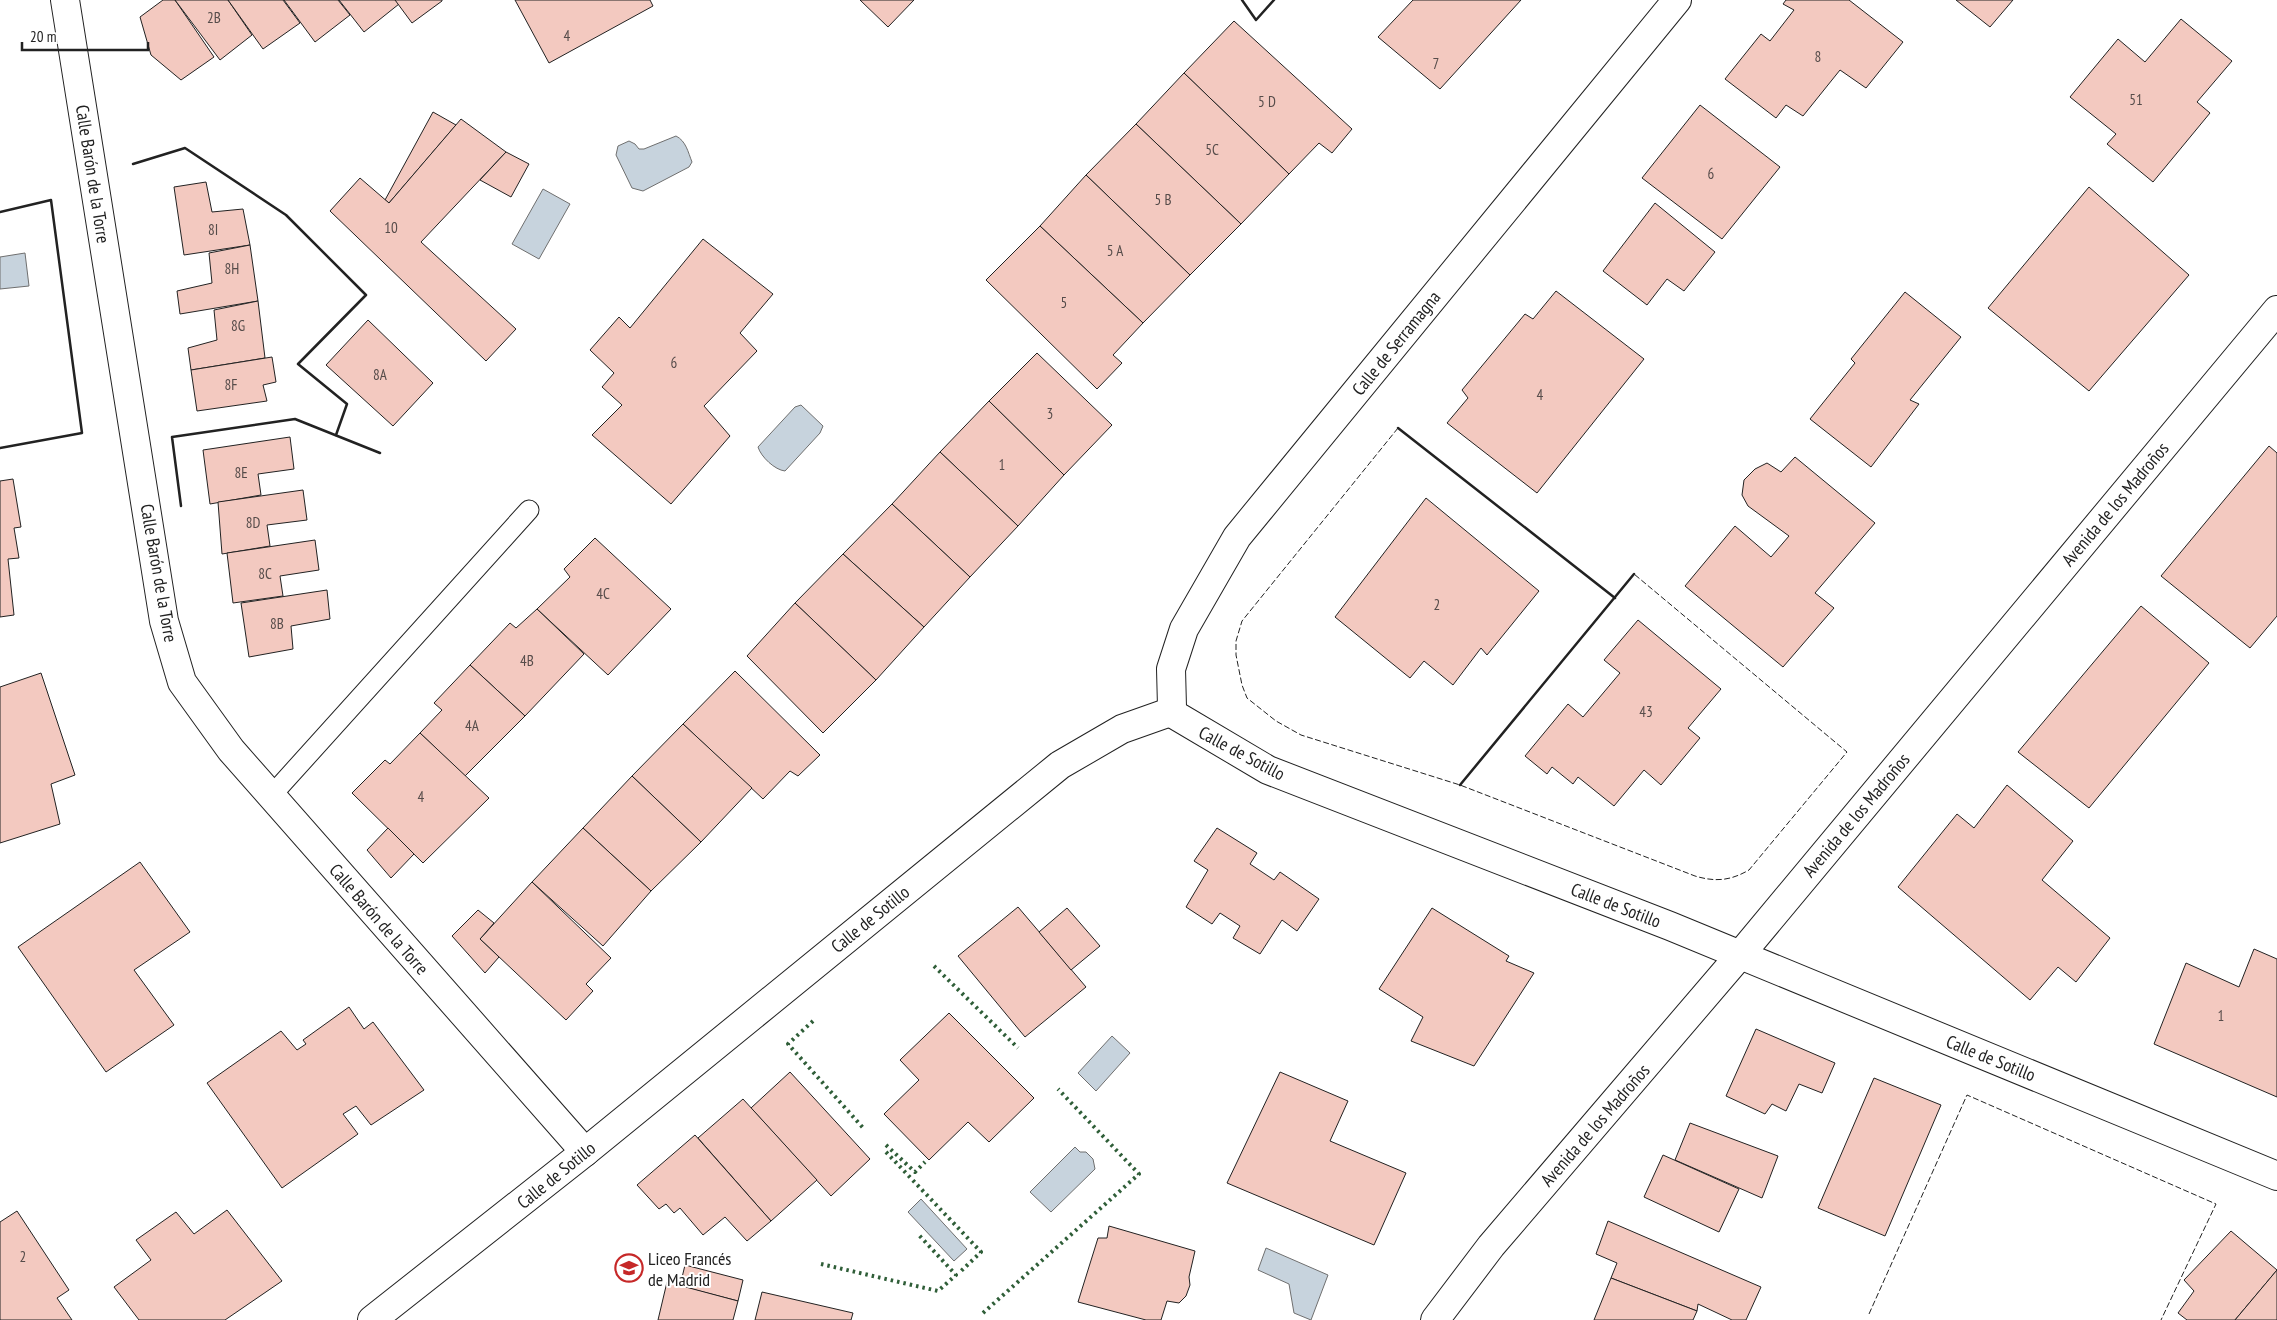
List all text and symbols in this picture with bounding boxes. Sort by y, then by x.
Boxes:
house number: 2B [207,8,221,27]
scale bar [22,20,149,52]
house number: 4 [564,26,571,45]
text: 20 m [30,27,56,46]
house number: 8 [1815,47,1821,66]
house number: 7 [1433,54,1439,73]
house number: 51 [2129,90,2143,109]
house number: 5 D [1258,92,1276,111]
street label: Calle Barón de la Torre [71,103,115,245]
house number: 5C [1205,140,1219,159]
house number: 6 [1708,164,1715,183]
house number: 5 B [1155,190,1172,209]
house number: 10 [384,218,398,237]
house number: 8I [208,220,218,239]
house number: 5 A [1107,241,1124,260]
house number: 8H [225,259,239,278]
street label: Calle de Serramagna [1347,286,1445,400]
house number: 5 [1061,293,1067,312]
house number: 8G [231,316,245,335]
house number: 6 [671,353,678,372]
house number: 8A [373,365,388,384]
house number: 8F [225,375,237,394]
house number: 4 [1537,385,1544,404]
house number: 3 [1047,404,1053,423]
street label: Avenida de los Madroños [2056,437,2174,571]
house number: 1 [999,455,1005,474]
house number: 8E [234,463,248,482]
street label: Calle Barón de la Torre [136,502,182,644]
house number: 8D [246,513,260,532]
house number: 8C [258,564,272,583]
house number: 4C [596,584,610,603]
house number: 2 [1434,595,1440,614]
house number: 8B [270,614,284,633]
house number: 4B [520,651,534,670]
house number: 43 [1639,702,1653,721]
house number: 4A [465,716,480,735]
street label: Calle de Sotillo [1195,721,1289,785]
street label: Avenida de los Madroños [1797,748,1915,882]
house number: 4 [418,787,425,806]
street label: Calle Barón de la Torre [324,859,434,979]
street label: Calle de Sotillo [1568,877,1664,933]
street label: Calle de Sotillo [826,880,914,958]
house number: 1 [2218,1006,2224,1025]
street label: Calle de Sotillo [1943,1030,2039,1086]
street label: Avenida de los Madroños [1536,1059,1654,1191]
street label: Calle de Sotillo [512,1136,600,1214]
house number: 2 [20,1247,26,1266]
place label: Liceo Francés de Madrid [648,1247,731,1291]
school or university icon: Liceo Francés de Madrid [614,1253,644,1283]

